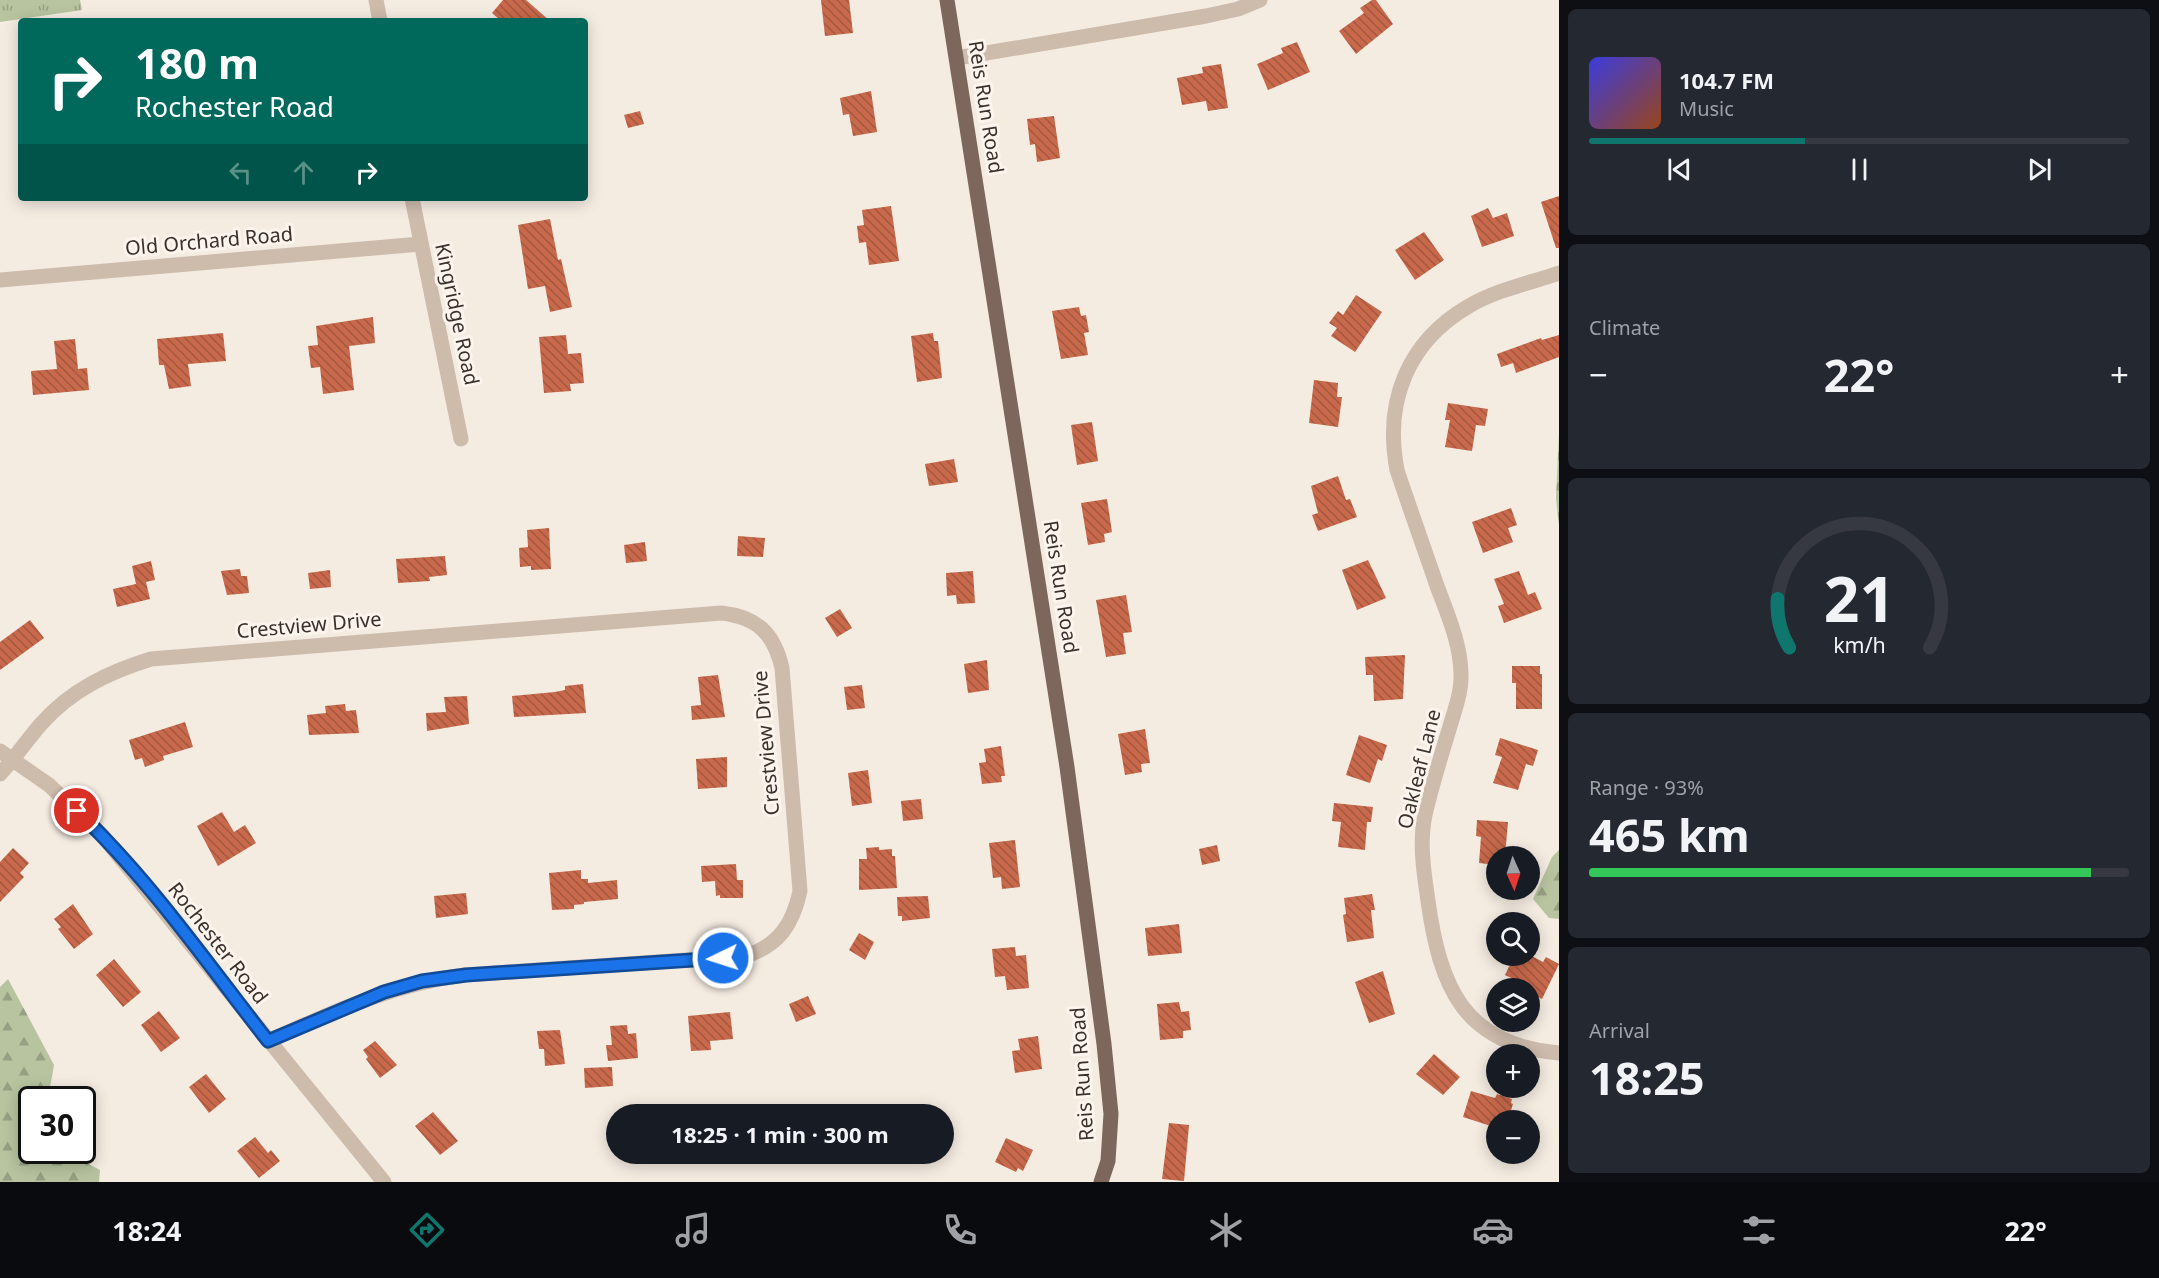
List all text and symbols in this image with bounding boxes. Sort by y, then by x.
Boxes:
text: 180 m [135,34,259,91]
street label: Reis Run Road [963,39,1010,175]
icon: right [36,42,114,120]
text: 104.7 FM [1679,65,1774,95]
text: Rochester Road [135,88,334,125]
text: Music [1679,95,1734,122]
icon: previous [1663,153,1696,186]
icon: pause [1843,153,1876,186]
icon: next [2023,153,2056,186]
icon: left [224,156,257,189]
icon: ahead [287,156,320,189]
icon: right [350,156,383,189]
street label: Old Orchard Road [124,220,294,261]
street label: Kingridge Road [429,240,486,388]
text: Climate [1589,314,1660,341]
text: 22° [1824,344,1894,405]
text: − [1589,352,1608,397]
text: + [2110,352,2129,397]
street label: Reis Run Road [1038,519,1085,655]
text: 21 [1823,555,1895,640]
street label: Crestview Drive [235,605,382,644]
text: km/h [1833,630,1885,659]
street label: Crestview Drive [746,670,785,817]
street label: Oakleaf Lane [1391,706,1446,832]
text: Range · 93% [1589,774,1704,801]
pin [51,785,102,836]
icon: arrive [60,794,93,827]
text: 465 km [1589,804,1750,865]
north arrow [1486,846,1540,900]
map controls [1486,846,1540,1164]
street label: Rochester Road [162,876,274,1009]
button: search [1486,912,1540,966]
position arrow [691,926,755,990]
button: layers [1486,978,1540,1032]
street label: Reis Run Road [1063,1006,1100,1142]
text: Arrival [1589,1017,1650,1044]
button: + [1486,1044,1540,1098]
text: 18:25 [1589,1047,1705,1108]
speed limit sign: 30 [18,1086,96,1164]
button: − [1486,1110,1540,1164]
text: 18:25 · 1 min · 300 m [671,1119,889,1149]
icon: directions [406,1209,448,1251]
icon: music [672,1209,714,1251]
icon: phone [939,1209,981,1251]
icon: climate [1205,1209,1247,1251]
icon: car [1472,1209,1514,1251]
icon: filters [1738,1209,1780,1251]
text: 18:24 [112,1212,182,1249]
text: 22° [2004,1212,2047,1249]

